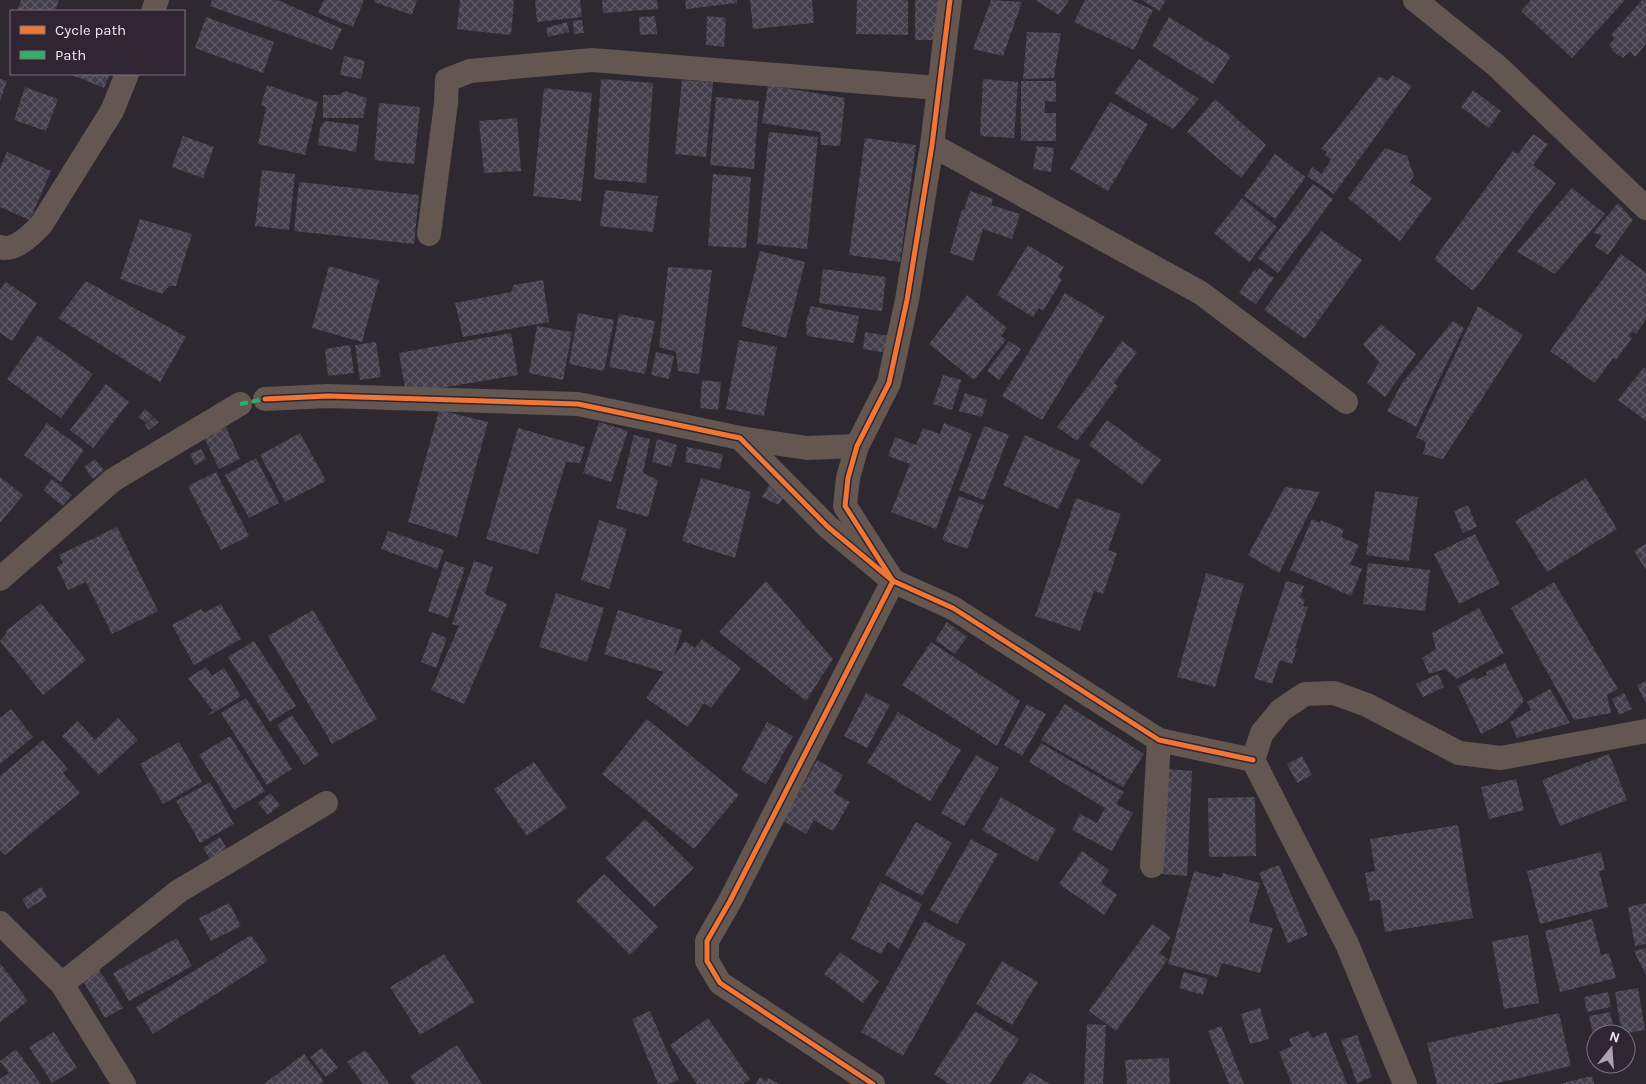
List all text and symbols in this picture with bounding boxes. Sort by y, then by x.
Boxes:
legend [10,10,185,75]
text: Cycle path [55,21,126,39]
text: Path [55,46,86,64]
north arrow [1586,1024,1636,1074]
text: N [1607,1027,1622,1047]

